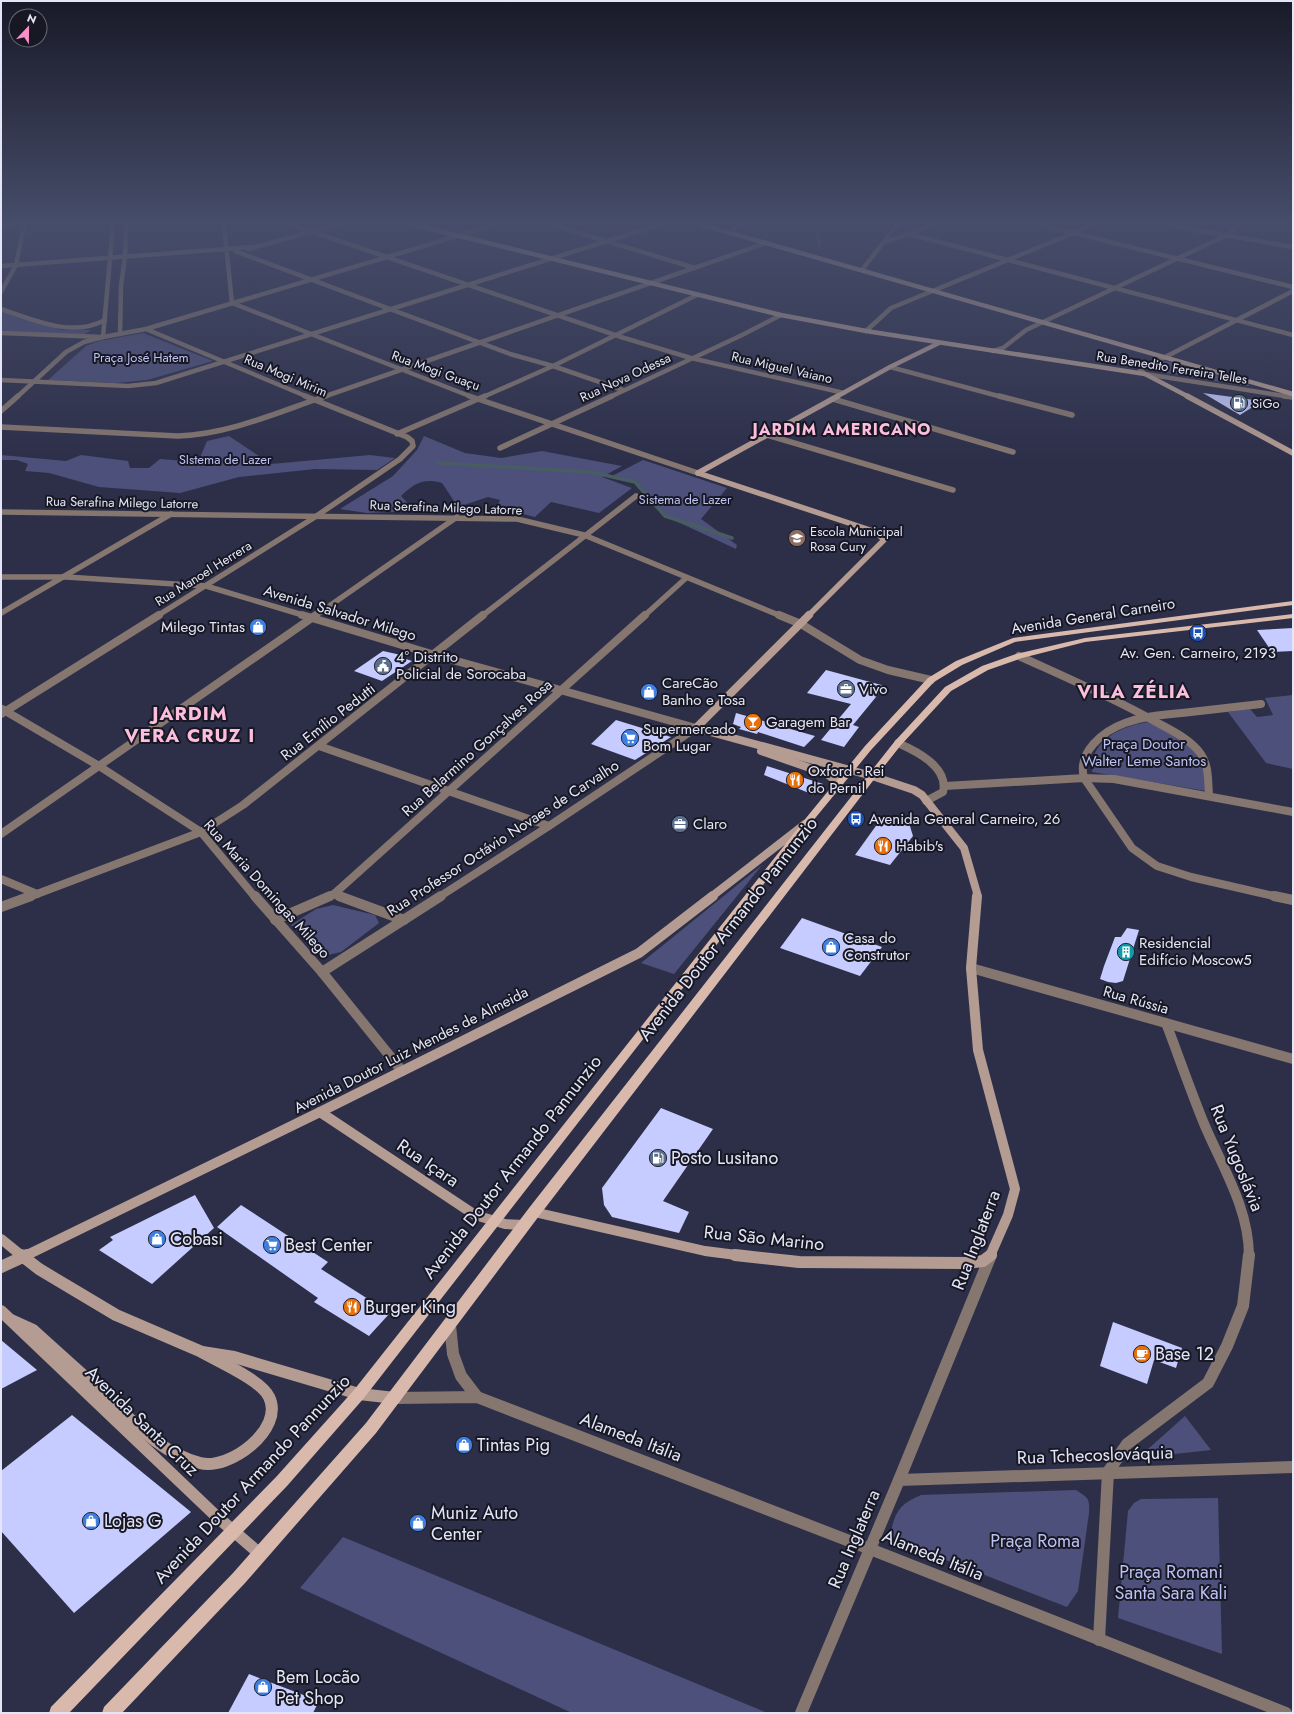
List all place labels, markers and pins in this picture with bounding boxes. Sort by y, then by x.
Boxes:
fuel station icon: SiGo [1229,393,1249,413]
place label: SiGo [1252,394,1280,413]
place label: Escola Municipal Rosa Cury [810,522,903,556]
school or university icon: Escola Municipal Rosa Cury [787,528,807,548]
place label: Milego Tintas [161,616,245,638]
shop icon: Milego Tintas [248,617,268,637]
bus stop icon: Av. Gen. Carneiro, 2193 [1188,623,1208,643]
place label: Av. Gen. Carneiro, 2193 [1120,642,1276,664]
place label: 4º Distrito Policial de Sorocaba [396,646,526,685]
public building icon: 4º Distrito Policial de Sorocaba [373,656,393,676]
place label: CareCão Banho e Tosa [662,672,745,711]
place label: Vivo [859,678,887,700]
office icon: Vivo [836,679,856,699]
shop icon: CareCão Banho e Tosa [639,682,659,702]
place label: Garagem Bar [766,711,851,733]
bar icon: Garagem Bar [743,712,763,732]
place label: Supermercado Bom Lugar [643,718,736,757]
supermarket icon: Supermercado Bom Lugar [620,728,640,748]
place label: Oxford - Rei do Pernil [808,760,885,799]
restaurant icon: Oxford - Rei do Pernil [785,770,805,790]
place label: Avenida General Carneiro, 26 [869,808,1060,830]
bus stop icon: Avenida General Carneiro, 26 [846,809,866,829]
place label: Claro [693,813,727,835]
office icon: Claro [670,814,690,834]
place label: Habib's [896,835,943,857]
restaurant icon: Habib's [873,836,893,856]
place label: Casa do Construtor [844,927,911,966]
place label: Residencial Edifício Moscow5 [1139,932,1252,971]
shop icon: Casa do Construtor [821,937,841,957]
building icon: Residencial Edifício Moscow5 [1116,942,1136,962]
place label: Posto Lusitano [671,1145,779,1171]
fuel station icon: Posto Lusitano [648,1148,668,1168]
place label: Cobasi [170,1226,223,1252]
shop icon: Cobasi [147,1229,167,1249]
place label: Best Center [285,1232,373,1258]
supermarket icon: Best Center [262,1235,282,1255]
place label: Burger King [365,1294,456,1320]
restaurant icon: Burger King [342,1297,362,1317]
place label: Base 12 [1155,1341,1214,1367]
cafe icon: Base 12 [1132,1344,1152,1364]
place label: Tintas Pig [477,1432,550,1458]
shop icon: Tintas Pig [454,1435,474,1455]
place label: Muniz Auto Center [431,1500,518,1547]
place label: Lojas G [104,1508,162,1534]
shop icon: Lojas G [81,1511,101,1531]
shop icon: Muniz Auto Center [408,1513,428,1533]
place label: Bem Locão Pet Shop [276,1664,360,1711]
shop icon: Bem Locão Pet Shop [253,1677,273,1697]

